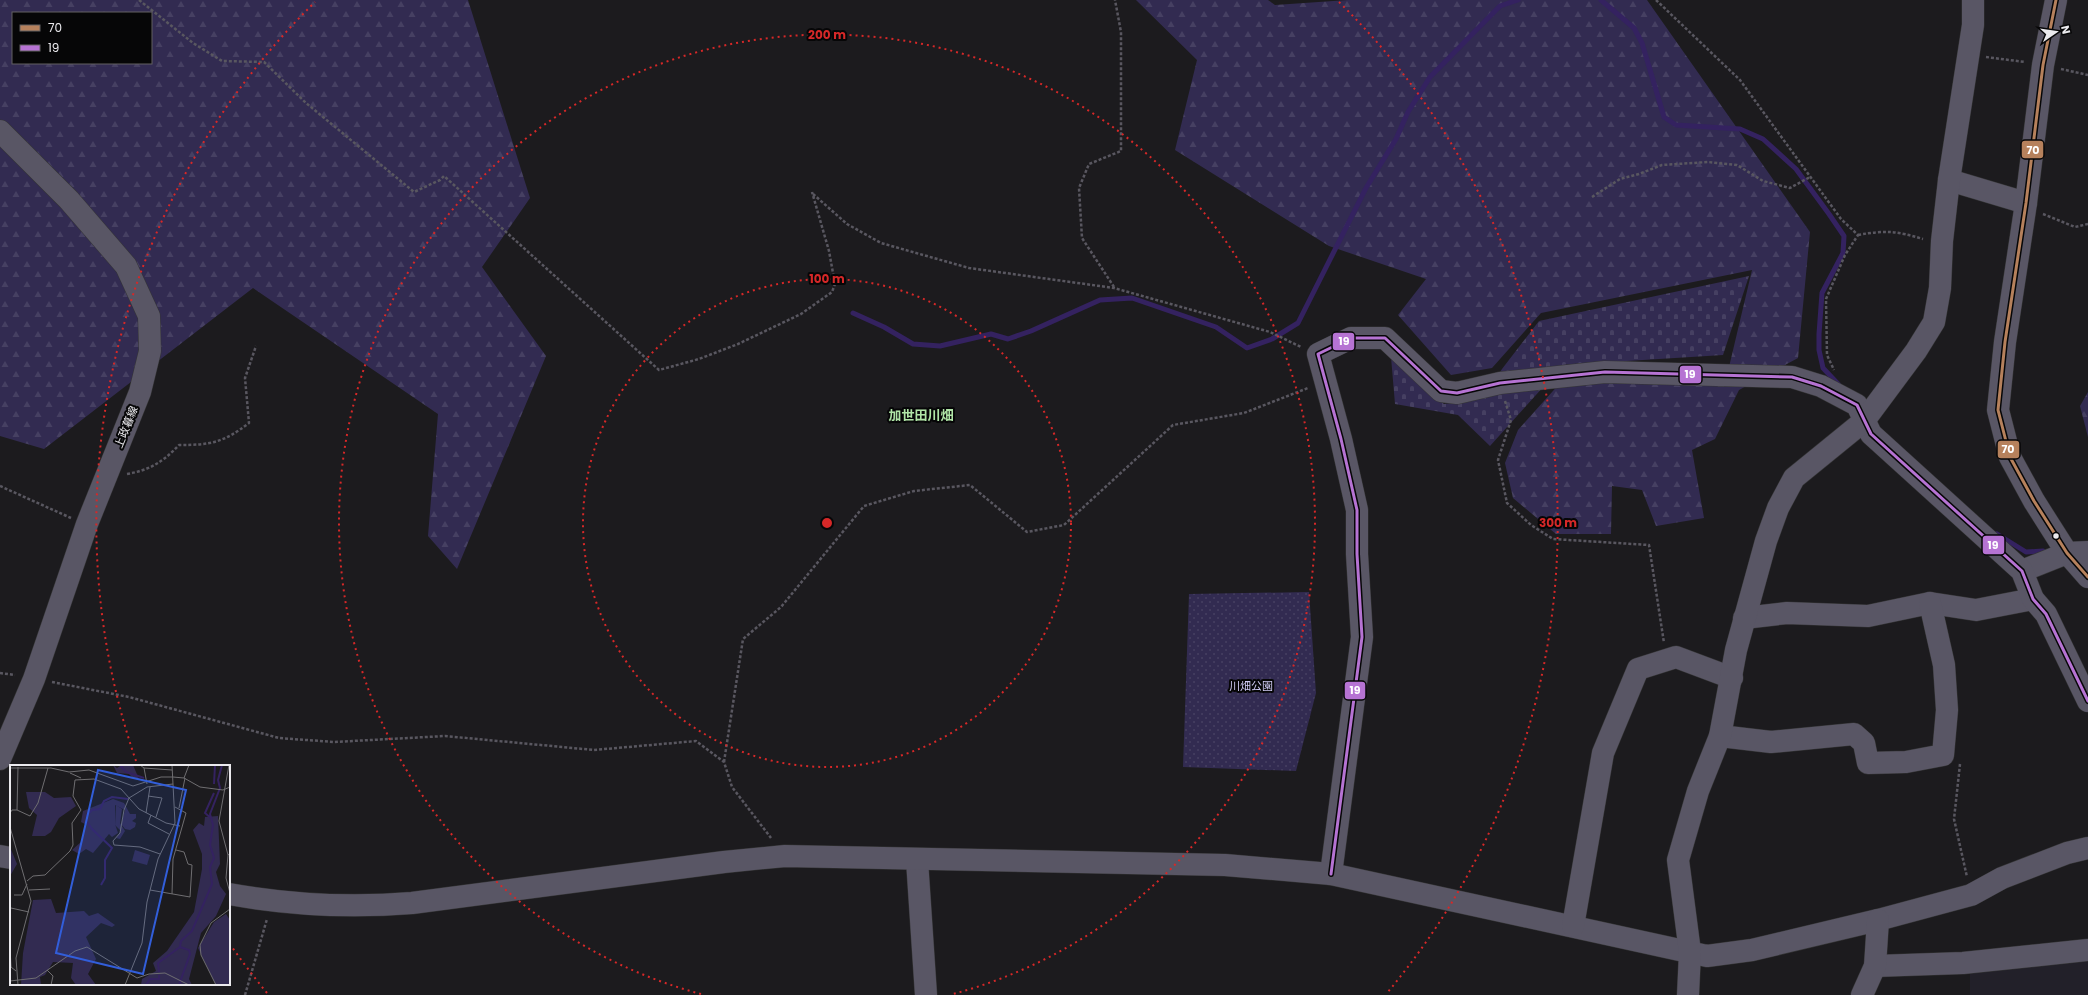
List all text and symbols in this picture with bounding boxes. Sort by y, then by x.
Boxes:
legend [12,12,152,64]
north arrow [2036,12,2076,52]
text: 70 [48,19,62,36]
text: N [2057,24,2074,36]
text: 200 m [808,26,846,43]
text: 19 [48,39,59,56]
line badge: 70 [2021,140,2044,159]
text: 70 [2026,142,2040,158]
text: 100 m [809,270,845,287]
line badge: 19 [1332,332,1355,351]
text: 19 [1339,333,1350,349]
line badge: 19 [1679,365,1702,384]
text: 19 [1685,366,1696,382]
street label: 上政暮線 [110,404,142,450]
district label: 加世田川畑 [888,406,954,425]
line badge: 70 [1997,440,2020,459]
text: 70 [2001,441,2015,457]
text: 300 m [1539,514,1577,531]
centre of rings [820,516,834,530]
unlabelled marker [2051,531,2061,541]
line badge: 19 [1982,535,2005,555]
text: 19 [1988,537,1999,553]
park label: 川畑公園 [1229,678,1273,694]
line badge: 19 [1344,681,1366,700]
text: 19 [1350,682,1361,698]
inset map [10,765,230,985]

